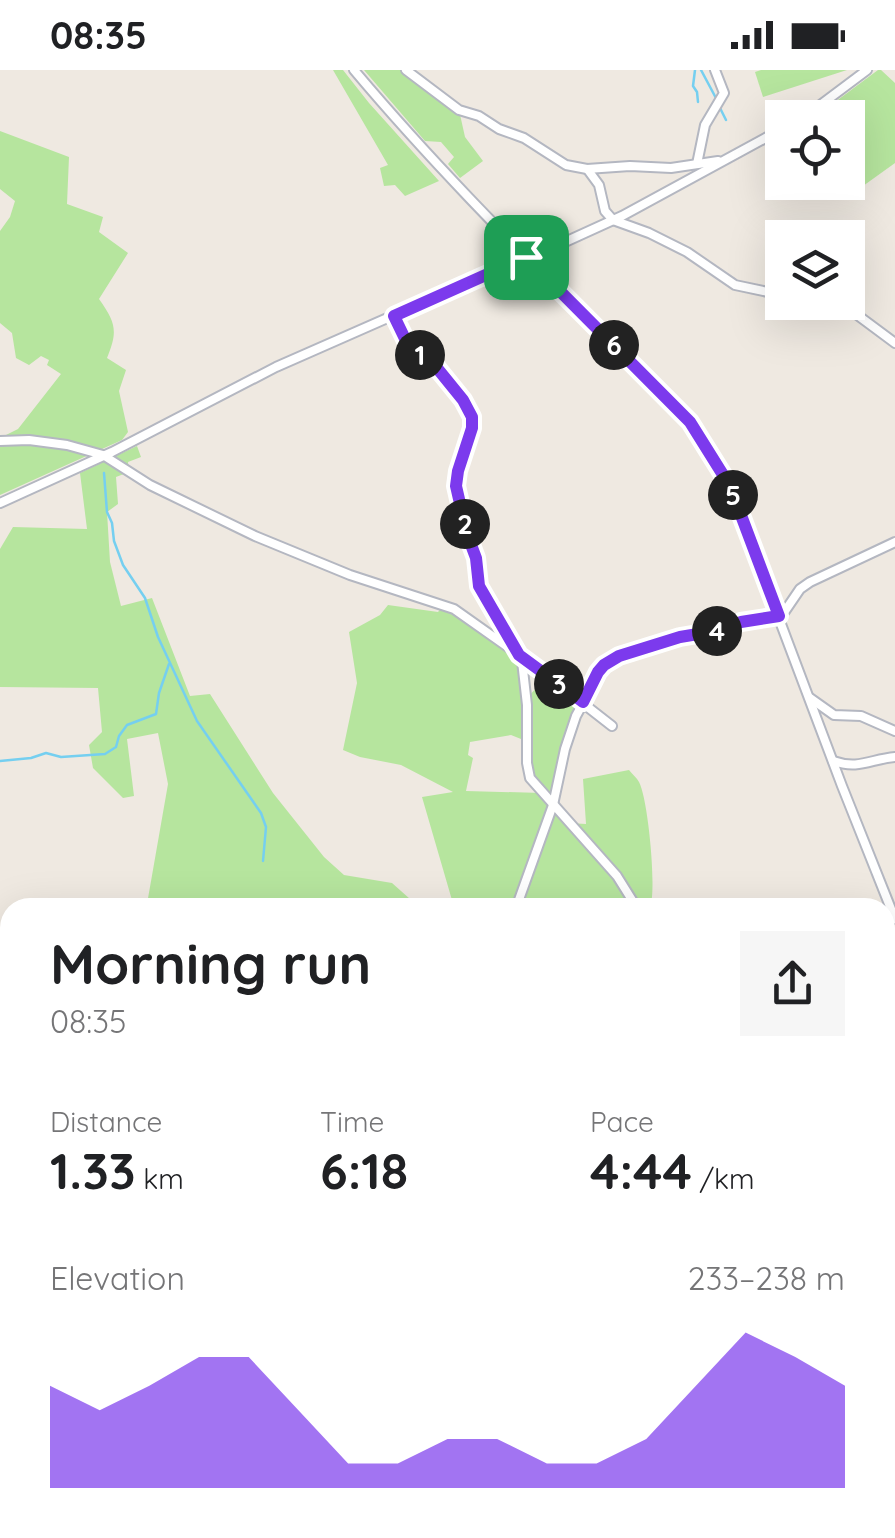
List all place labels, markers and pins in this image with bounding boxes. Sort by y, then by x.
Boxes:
pin [484,215,569,300]
pin: 6 [589,320,639,370]
pin: 1 [395,330,445,380]
pin: 5 [708,470,758,520]
pin: 2 [440,499,490,549]
pin: 4 [692,606,742,656]
pin: 3 [534,659,584,709]

